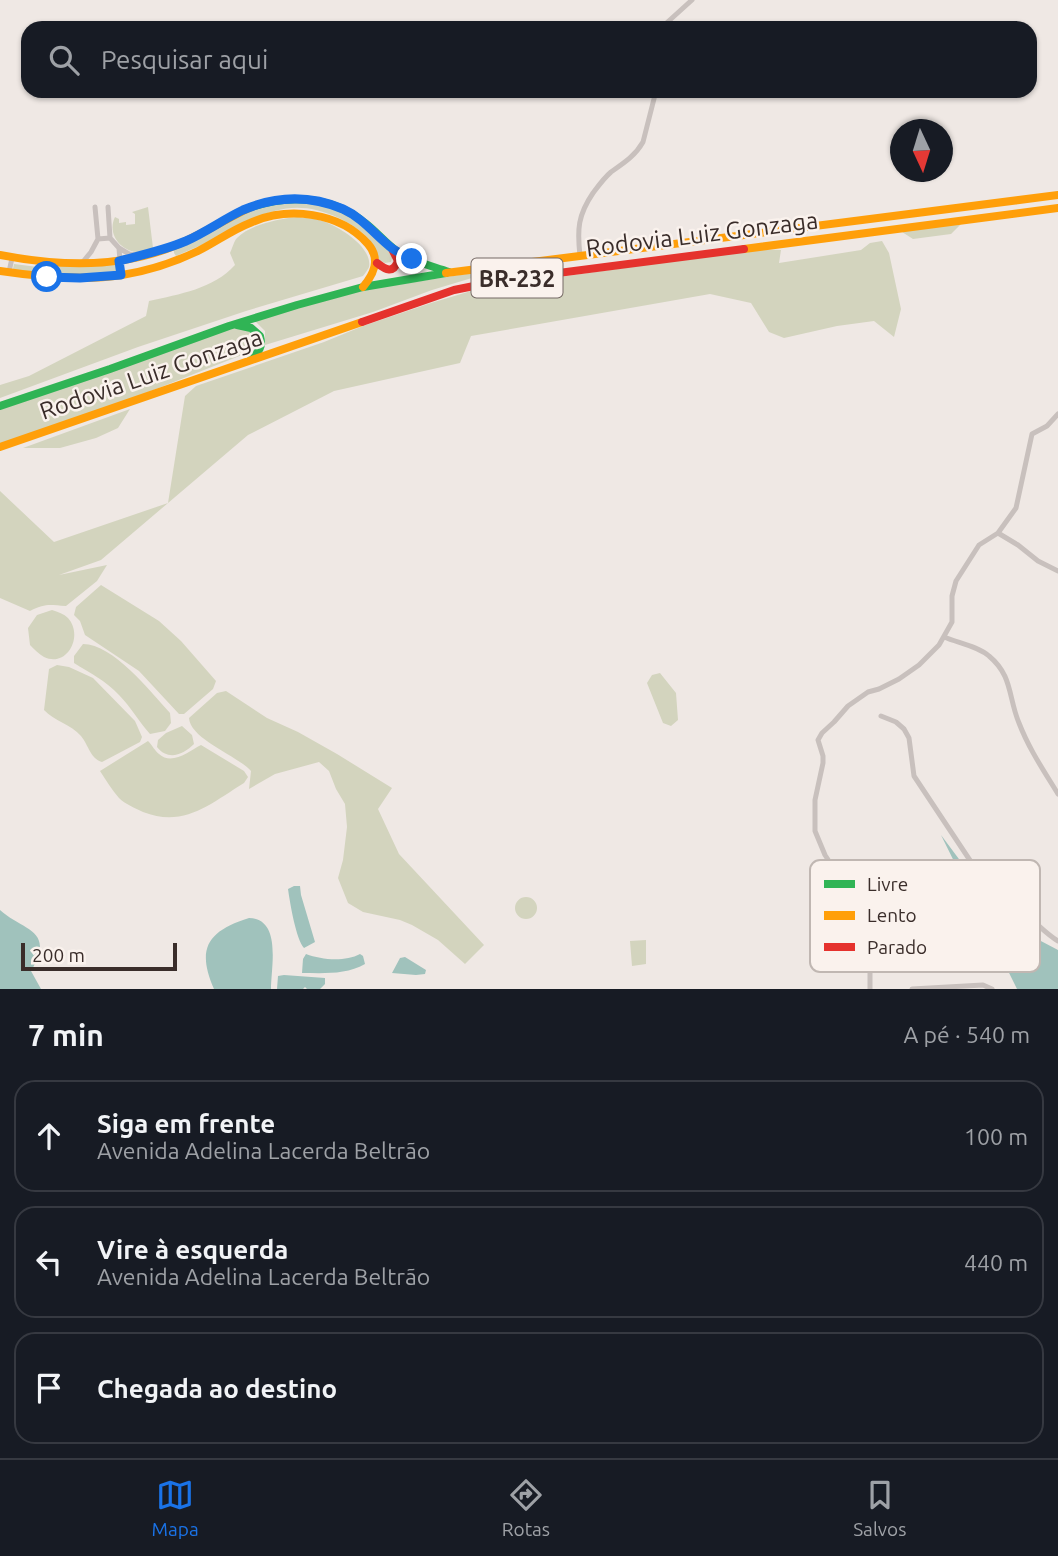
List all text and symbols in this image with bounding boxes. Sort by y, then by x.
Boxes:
search box [21,21,1037,98]
icon: search [45,41,83,79]
text: Pesquisar aqui [101,45,268,74]
north arrow [890,119,953,182]
street label: Rodovia Luiz Gonzaga [584,206,820,262]
route end [396,243,427,274]
road number: BR-232 [472,258,562,298]
route start [31,261,62,292]
street label: Rodovia Luiz Gonzaga [36,323,266,425]
legend [810,860,1040,972]
text: Livre [867,873,908,895]
text: Lento [867,904,917,926]
text: Parado [867,936,927,958]
scale bar [21,940,177,972]
text: 200 m [32,944,85,966]
text: 7 min [28,1018,104,1052]
text: A pé · 540 m [903,1022,1030,1047]
text: Siga em frente [97,1109,275,1138]
icon: ahead [30,1117,68,1155]
text: 100 m [964,1124,1028,1149]
text: Avenida Adelina Lacerda Beltrão [97,1138,430,1163]
text: Vire à esquerda [97,1235,288,1264]
icon: left [30,1243,68,1281]
text: 440 m [964,1250,1028,1275]
text: Avenida Adelina Lacerda Beltrão [97,1264,430,1289]
icon: arrive [30,1369,68,1407]
text: Chegada ao destino [97,1374,337,1403]
tab: Mapa [152,1476,199,1540]
tab: Rotas [502,1476,550,1540]
tab: Salvos [853,1476,906,1540]

